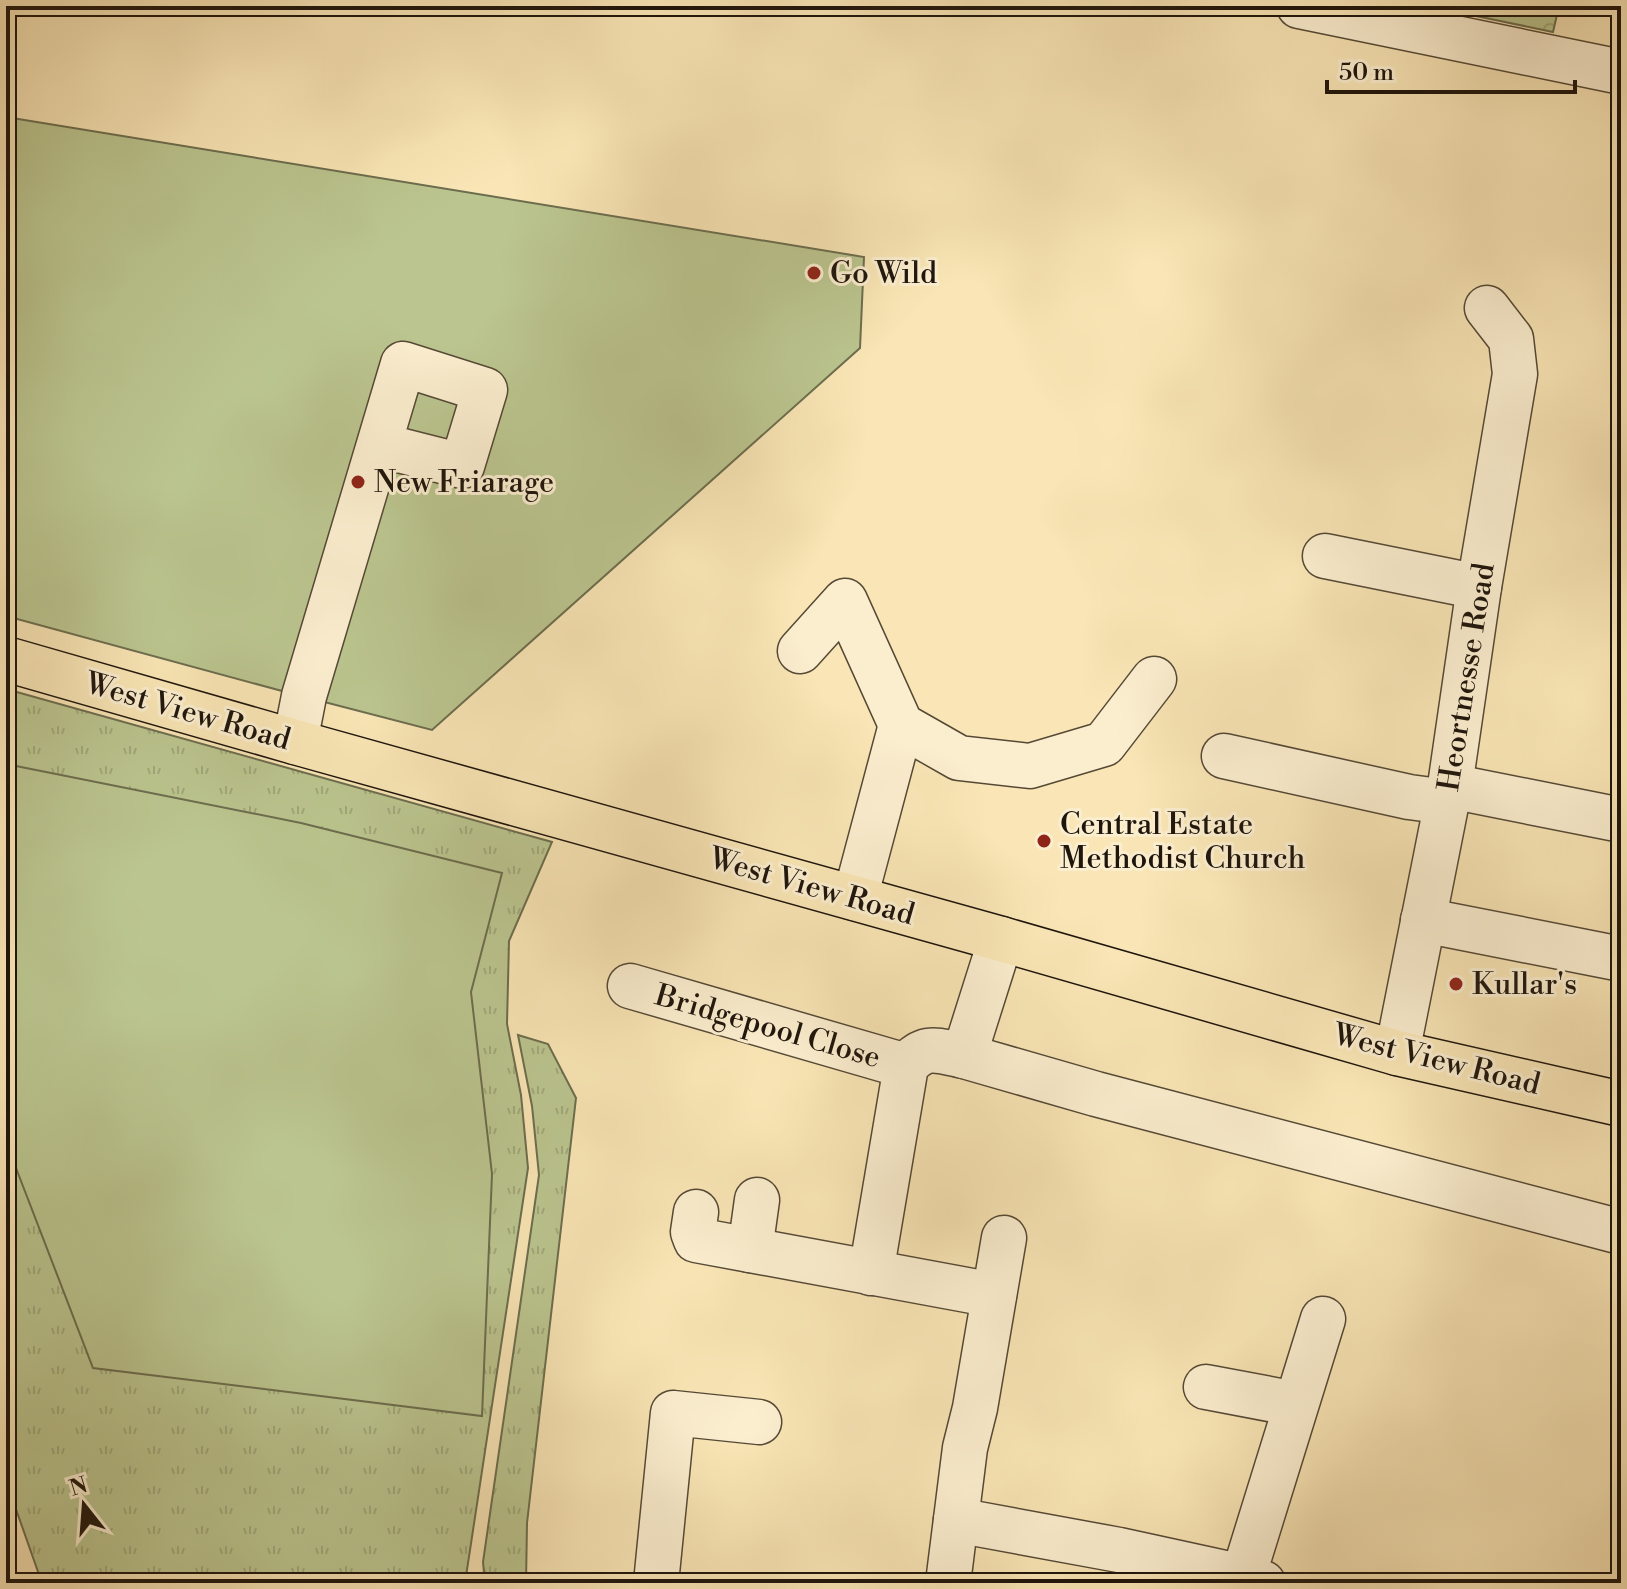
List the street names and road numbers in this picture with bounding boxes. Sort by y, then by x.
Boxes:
street label: Heortnesse Road [1430,560,1504,794]
street label: West View Road [80,664,295,759]
street label: West View Road [704,839,919,934]
street label: Bridgepool Close [650,976,885,1077]
street label: West View Road [1328,1016,1544,1104]

